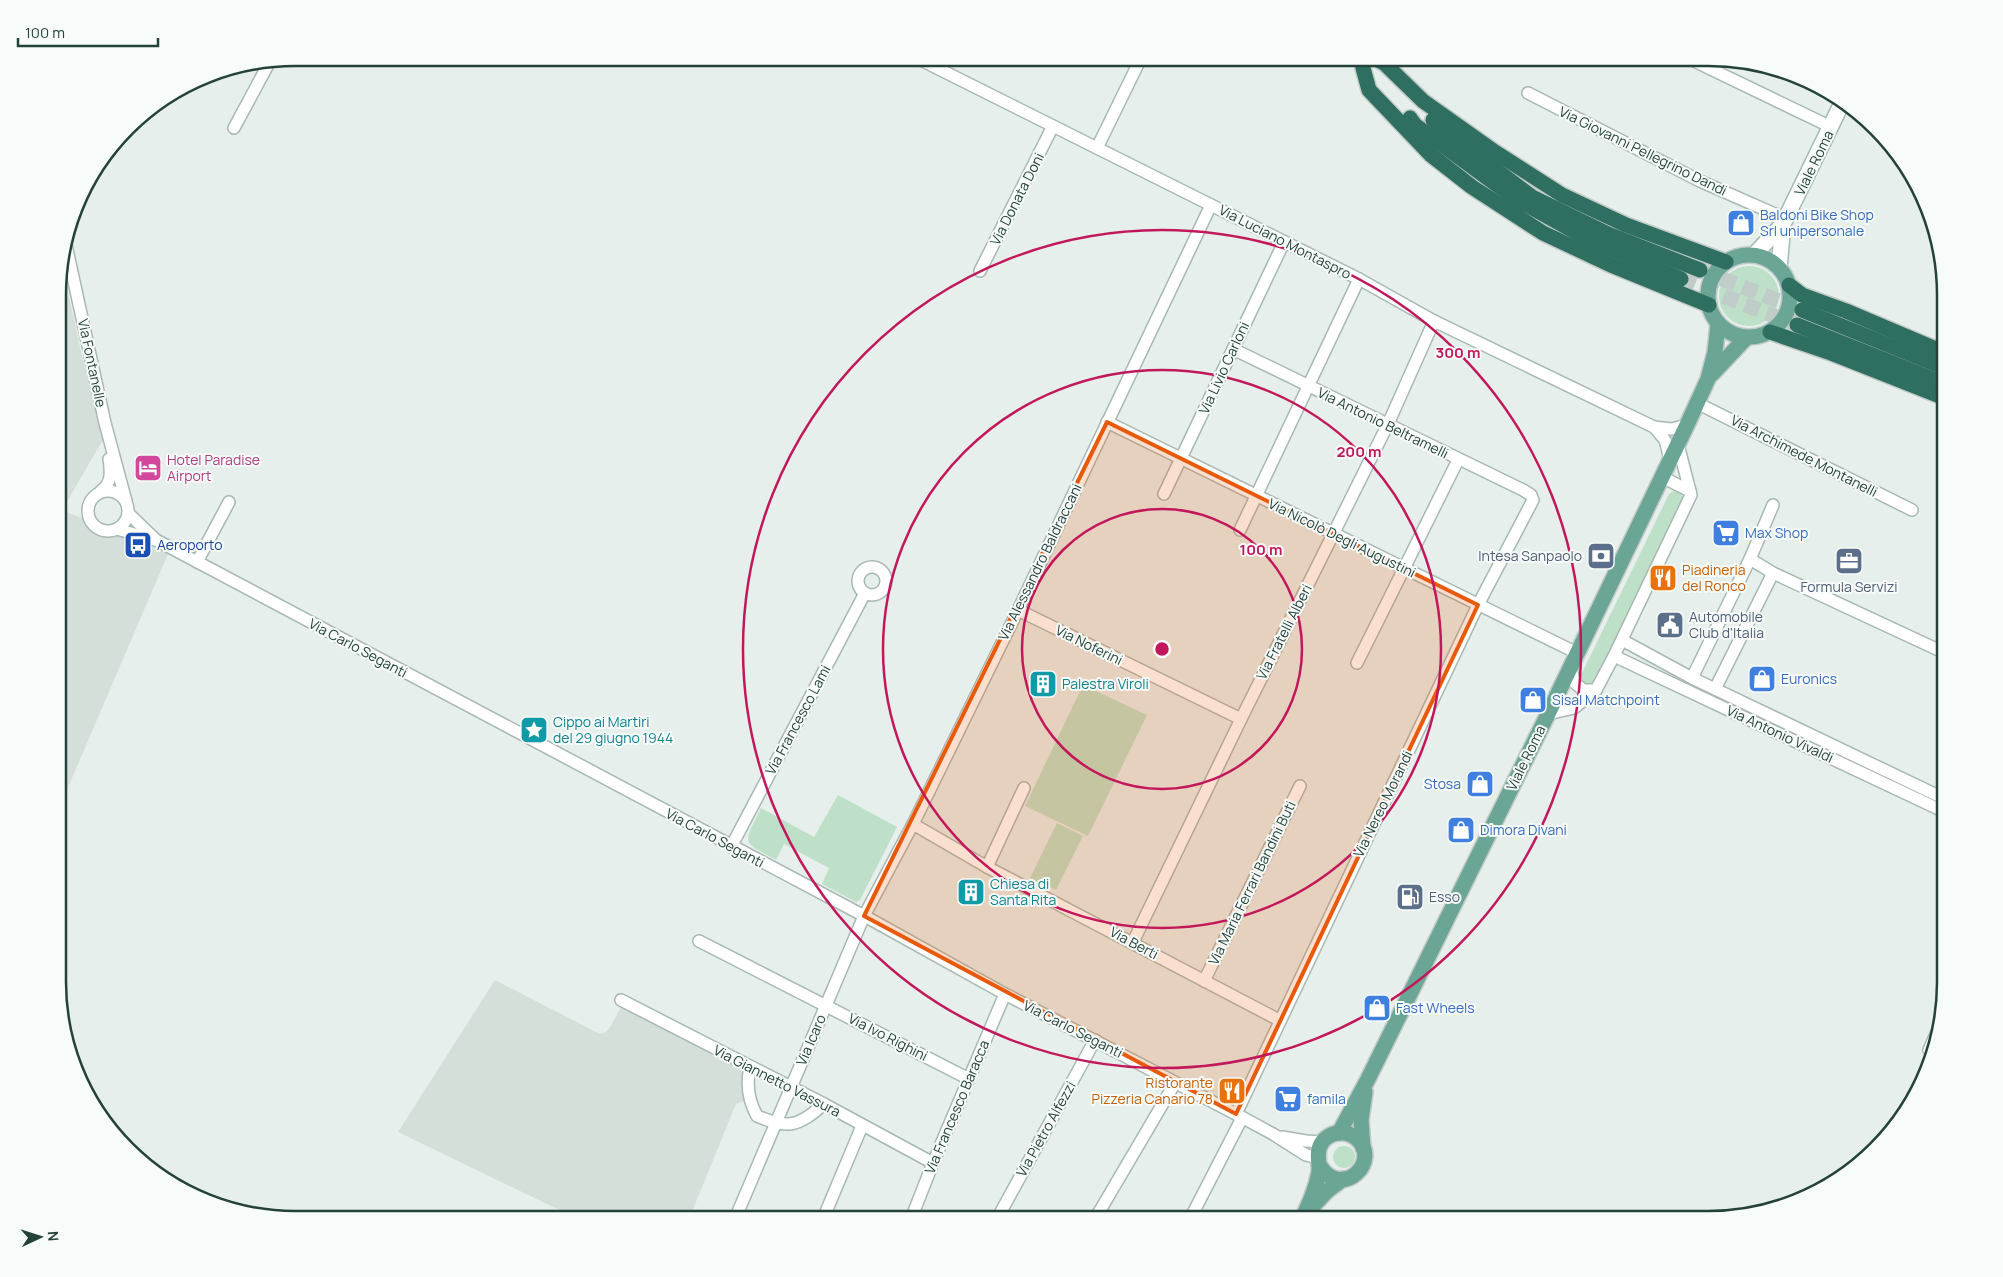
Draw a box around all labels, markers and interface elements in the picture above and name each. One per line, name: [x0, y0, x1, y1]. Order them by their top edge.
scale bar: [18, 15, 158, 47]
text: 100 m: [25, 22, 65, 43]
street label: Via Giovanni Pellegrino Dandi: [1556, 102, 1730, 200]
street label: Viale Roma: [1790, 127, 1837, 199]
street label: Via Donata Doni: [985, 149, 1048, 248]
street label: Via Luciano Montaspro: [1216, 200, 1355, 283]
place label: Baldoni Bike Shop Srl unipersonale: [1760, 205, 1874, 240]
shop icon: Baldoni Bike Shop Srl unipersonale: [1726, 208, 1756, 238]
street label: Via Fontanelle: [74, 317, 111, 409]
street label: Via Livio Carloni: [1194, 319, 1253, 417]
text: 300 m: [1436, 342, 1480, 363]
street label: Via Antonio Beltramelli: [1315, 383, 1452, 463]
street label: Via Archimede Montanelli: [1728, 410, 1881, 501]
text: 200 m: [1336, 441, 1382, 462]
place label: Hotel Paradise Airport: [167, 450, 260, 485]
hotel icon: Hotel Paradise Airport: [133, 453, 163, 483]
street label: Via Alessandro Baldraccani: [993, 480, 1086, 643]
street label: Via Nicolò Degli Augustini: [1265, 494, 1419, 582]
supermarket icon: Max Shop: [1711, 518, 1741, 548]
place label: Max Shop: [1745, 523, 1808, 542]
bus stop icon: Aeroporto: [123, 530, 153, 560]
place label: Aeroporto: [157, 535, 222, 554]
text: 100 m: [1240, 539, 1282, 560]
bank icon: Intesa Sanpaolo: [1586, 541, 1616, 571]
place label: Intesa Sanpaolo: [1478, 546, 1582, 565]
office icon: Formula Servizi: [1834, 546, 1864, 576]
place label: Piadineria del Ronco: [1682, 560, 1746, 595]
restaurant icon: Piadineria del Ronco: [1648, 563, 1678, 593]
place label: Formula Servizi: [1800, 577, 1898, 596]
street label: Via Fratelli Alberi: [1251, 581, 1316, 683]
place label: Automobile Club d'Italia: [1689, 607, 1764, 642]
public building icon: Automobile Club d'Italia: [1655, 610, 1685, 640]
street label: Via Carlo Seganti: [306, 614, 411, 682]
street label: Via Noferini: [1052, 620, 1126, 669]
centre of rings: [1153, 640, 1171, 658]
street label: Via Francesco Lami: [761, 662, 834, 778]
shop icon: Euronics: [1747, 664, 1777, 694]
building icon: Palestra Viroli: [1028, 669, 1058, 699]
place label: Euronics: [1781, 669, 1837, 688]
place label: Palestra Viroli: [1062, 674, 1149, 693]
shop icon: Sisal Matchpoint: [1518, 685, 1548, 715]
place label: Sisal Matchpoint: [1552, 690, 1660, 709]
street label: Via Antonio Vivaldi: [1724, 700, 1837, 767]
place label: Cippo ai Martiri del 29 giugno 1944: [553, 712, 673, 747]
place icon: Cippo ai Martiri del 29 giugno 1944: [519, 715, 549, 745]
street label: Viale Roma: [1502, 722, 1549, 794]
street label: Via Nereo Morandi: [1349, 747, 1417, 860]
shop icon: Stosa: [1465, 769, 1495, 799]
place label: Stosa: [1424, 774, 1461, 793]
street label: Via Maria Ferrari Bandini Buti: [1203, 797, 1300, 968]
street label: Via Carlo Seganti: [663, 804, 768, 872]
shop icon: Dimora Divani: [1446, 815, 1476, 845]
place label: Dimora Divani: [1480, 820, 1567, 839]
place label: Chiesa di Santa Rita: [990, 874, 1056, 909]
building icon: Chiesa di Santa Rita: [956, 877, 986, 907]
fuel station icon: Esso: [1395, 882, 1425, 912]
place label: Esso: [1429, 887, 1460, 906]
street label: Via Berti: [1107, 922, 1162, 963]
shop icon: Fast Wheels: [1362, 993, 1392, 1023]
street label: Via Carlo Seganti: [1020, 995, 1126, 1062]
place label: Fast Wheels: [1396, 998, 1475, 1017]
street label: Via Ivo Righini: [845, 1008, 931, 1065]
street label: Via Icaro: [791, 1011, 830, 1068]
street label: Via Francesco Baracca: [920, 1037, 993, 1177]
street label: Via Giannetto Vassura: [710, 1040, 844, 1121]
place label: Ristorante Pizzeria Canario 78: [1091, 1073, 1213, 1108]
restaurant icon: Ristorante Pizzeria Canario 78: [1217, 1076, 1247, 1106]
street label: Via Pietro Alfezzi: [1011, 1078, 1080, 1180]
supermarket icon: famila: [1273, 1084, 1303, 1114]
place label: famila: [1307, 1089, 1346, 1108]
north arrow: [15, 1212, 65, 1262]
text: N: [44, 1230, 63, 1242]

